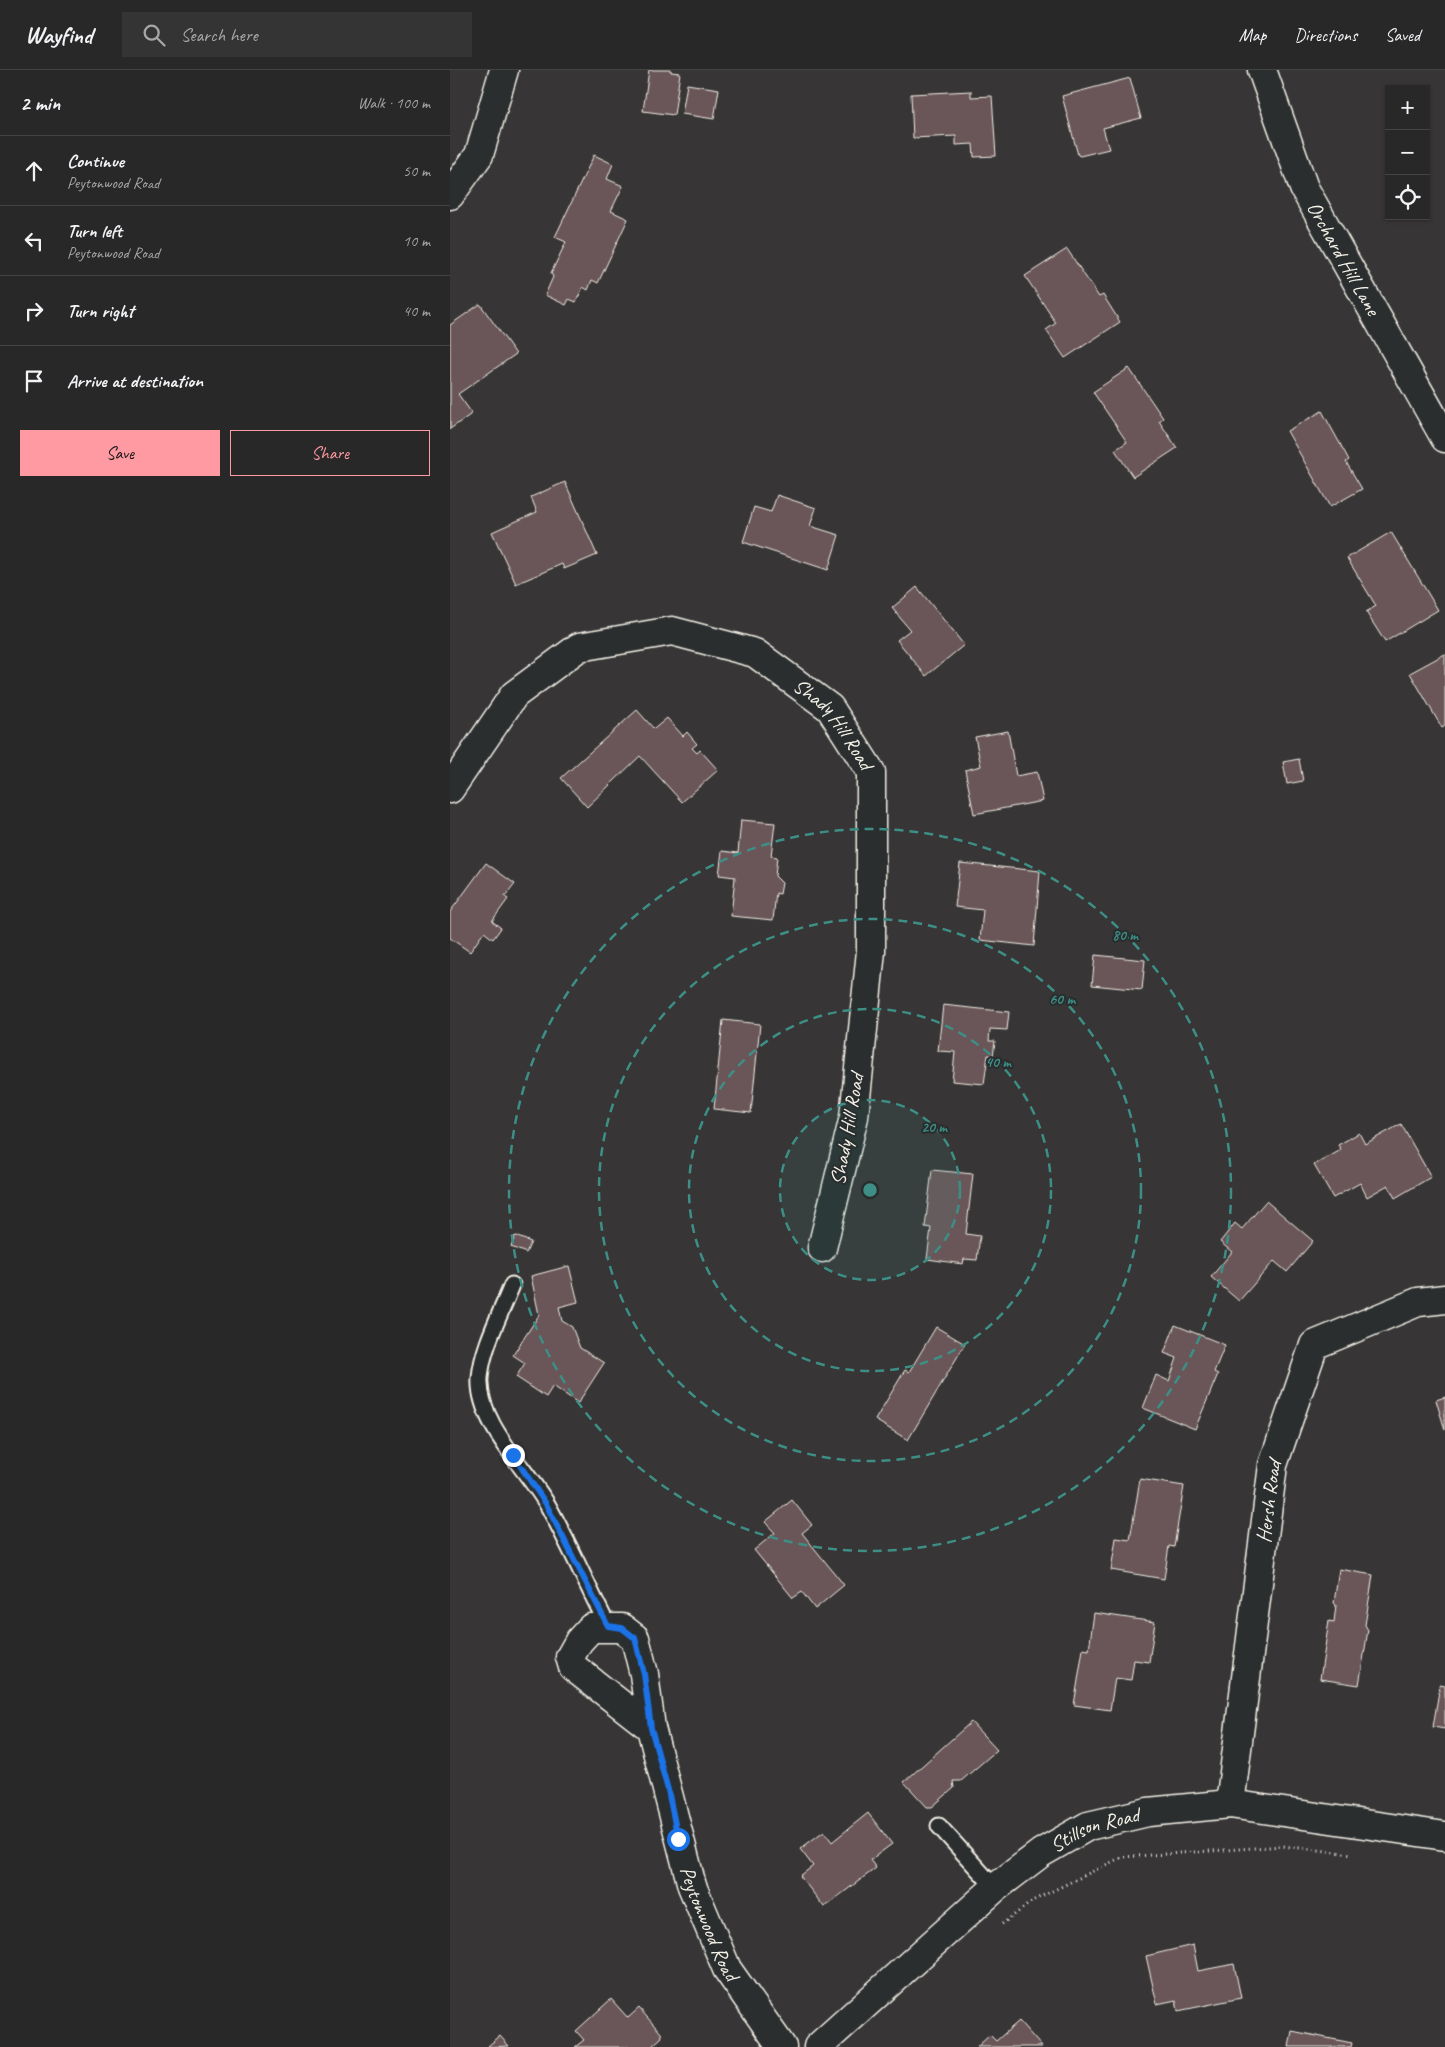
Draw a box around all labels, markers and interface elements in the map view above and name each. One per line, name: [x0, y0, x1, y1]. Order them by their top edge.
search box: [122, 12, 472, 57]
text: Wayfind: [25, 20, 92, 50]
icon: search: [140, 21, 168, 49]
text: Search here: [180, 23, 258, 47]
text: Map: [1239, 24, 1266, 46]
text: Directions: [1294, 24, 1357, 46]
text: Saved: [1385, 24, 1420, 46]
map controls: [1385, 85, 1430, 220]
button: +: [1385, 85, 1430, 130]
text: 2 min: [20, 90, 60, 116]
text: Walk · 100 m: [358, 93, 430, 113]
button: −: [1385, 130, 1430, 175]
text: Continue: [67, 149, 124, 173]
icon: ahead: [20, 157, 48, 185]
text: 50 m: [403, 161, 430, 181]
text: Peytonwood Road: [67, 173, 160, 193]
button: locate: [1385, 175, 1430, 220]
street label: Orchard Hill Lane: [1301, 197, 1387, 322]
text: Turn left: [67, 219, 122, 243]
icon: left: [20, 227, 48, 255]
text: 10 m: [403, 231, 430, 251]
text: Peytonwood Road: [67, 243, 160, 263]
icon: right: [20, 297, 48, 325]
text: Turn right: [67, 299, 134, 323]
text: 40 m: [403, 301, 430, 321]
icon: arrive: [20, 367, 48, 395]
text: Arrive at destination: [67, 369, 203, 393]
button: Save: [20, 430, 220, 476]
button: Share: [230, 430, 430, 476]
street label: Shady Hill Road: [788, 672, 881, 777]
text: 80 m: [1112, 926, 1139, 945]
text: 60 m: [1049, 990, 1076, 1009]
text: 40 m: [985, 1053, 1012, 1072]
street label: Shady Hill Road: [824, 1068, 870, 1187]
text: 20 m: [921, 1118, 948, 1137]
centre of rings: [861, 1181, 879, 1199]
route end: [502, 1444, 525, 1467]
street label: Hersh Road: [1250, 1453, 1288, 1544]
street label: Stillson Road: [1045, 1801, 1144, 1858]
route start: [667, 1828, 690, 1851]
street label: Peytonwood Road: [675, 1864, 746, 1989]

